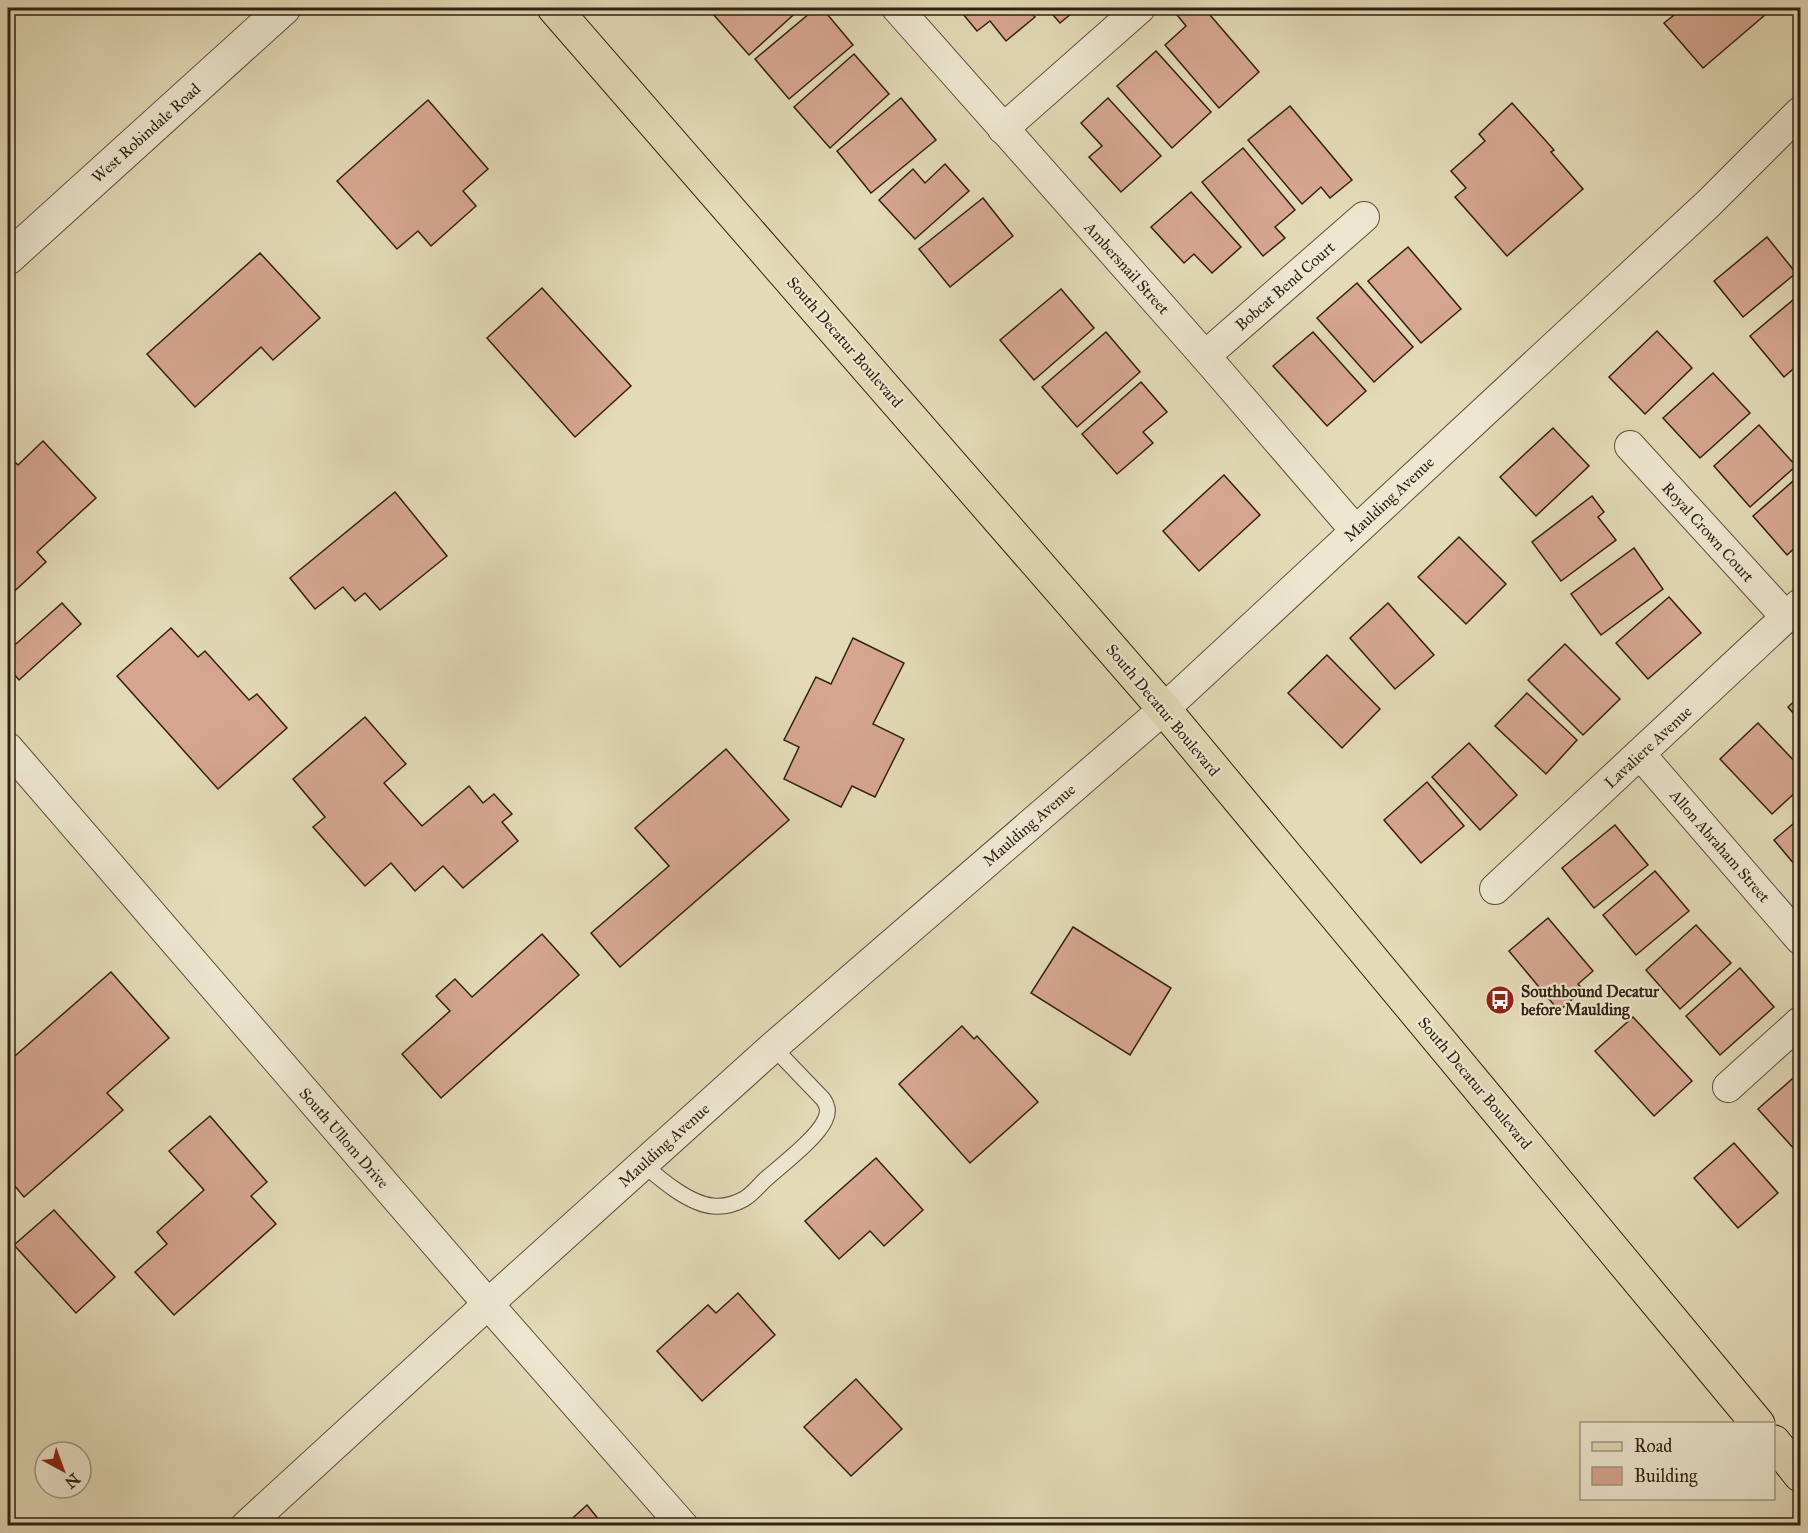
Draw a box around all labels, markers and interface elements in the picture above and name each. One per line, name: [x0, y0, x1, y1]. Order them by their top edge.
street label: West Robindale Road: [88, 79, 204, 187]
street label: Ambersnail Street: [1080, 217, 1174, 318]
street label: Bobcat Bend Court: [1231, 237, 1339, 334]
street label: South Decatur Boulevard: [783, 273, 907, 411]
street label: Maulding Avenue: [1340, 452, 1439, 546]
street label: Royal Crown Court: [1658, 478, 1758, 586]
street label: South Decatur Boulevard: [1102, 640, 1224, 780]
street label: Lavaliere Avenue: [1600, 702, 1696, 792]
street label: Maulding Avenue: [979, 780, 1080, 871]
street label: Allon Abraham Street: [1665, 785, 1774, 907]
place label: Southbound Decatur before Maulding: [1520, 982, 1660, 1020]
bus stop icon: Southbound Decatur before Maulding: [1484, 984, 1516, 1016]
street label: South Decatur Boulevard: [1414, 1013, 1536, 1153]
street label: South Ullom Drive: [295, 1084, 393, 1192]
street label: Maulding Avenue: [615, 1099, 714, 1192]
legend: [1580, 1422, 1775, 1500]
text: Road: [1634, 1435, 1672, 1457]
north arrow: [33, 1440, 93, 1500]
text: Building: [1634, 1465, 1698, 1488]
text: N: [61, 1469, 84, 1493]

